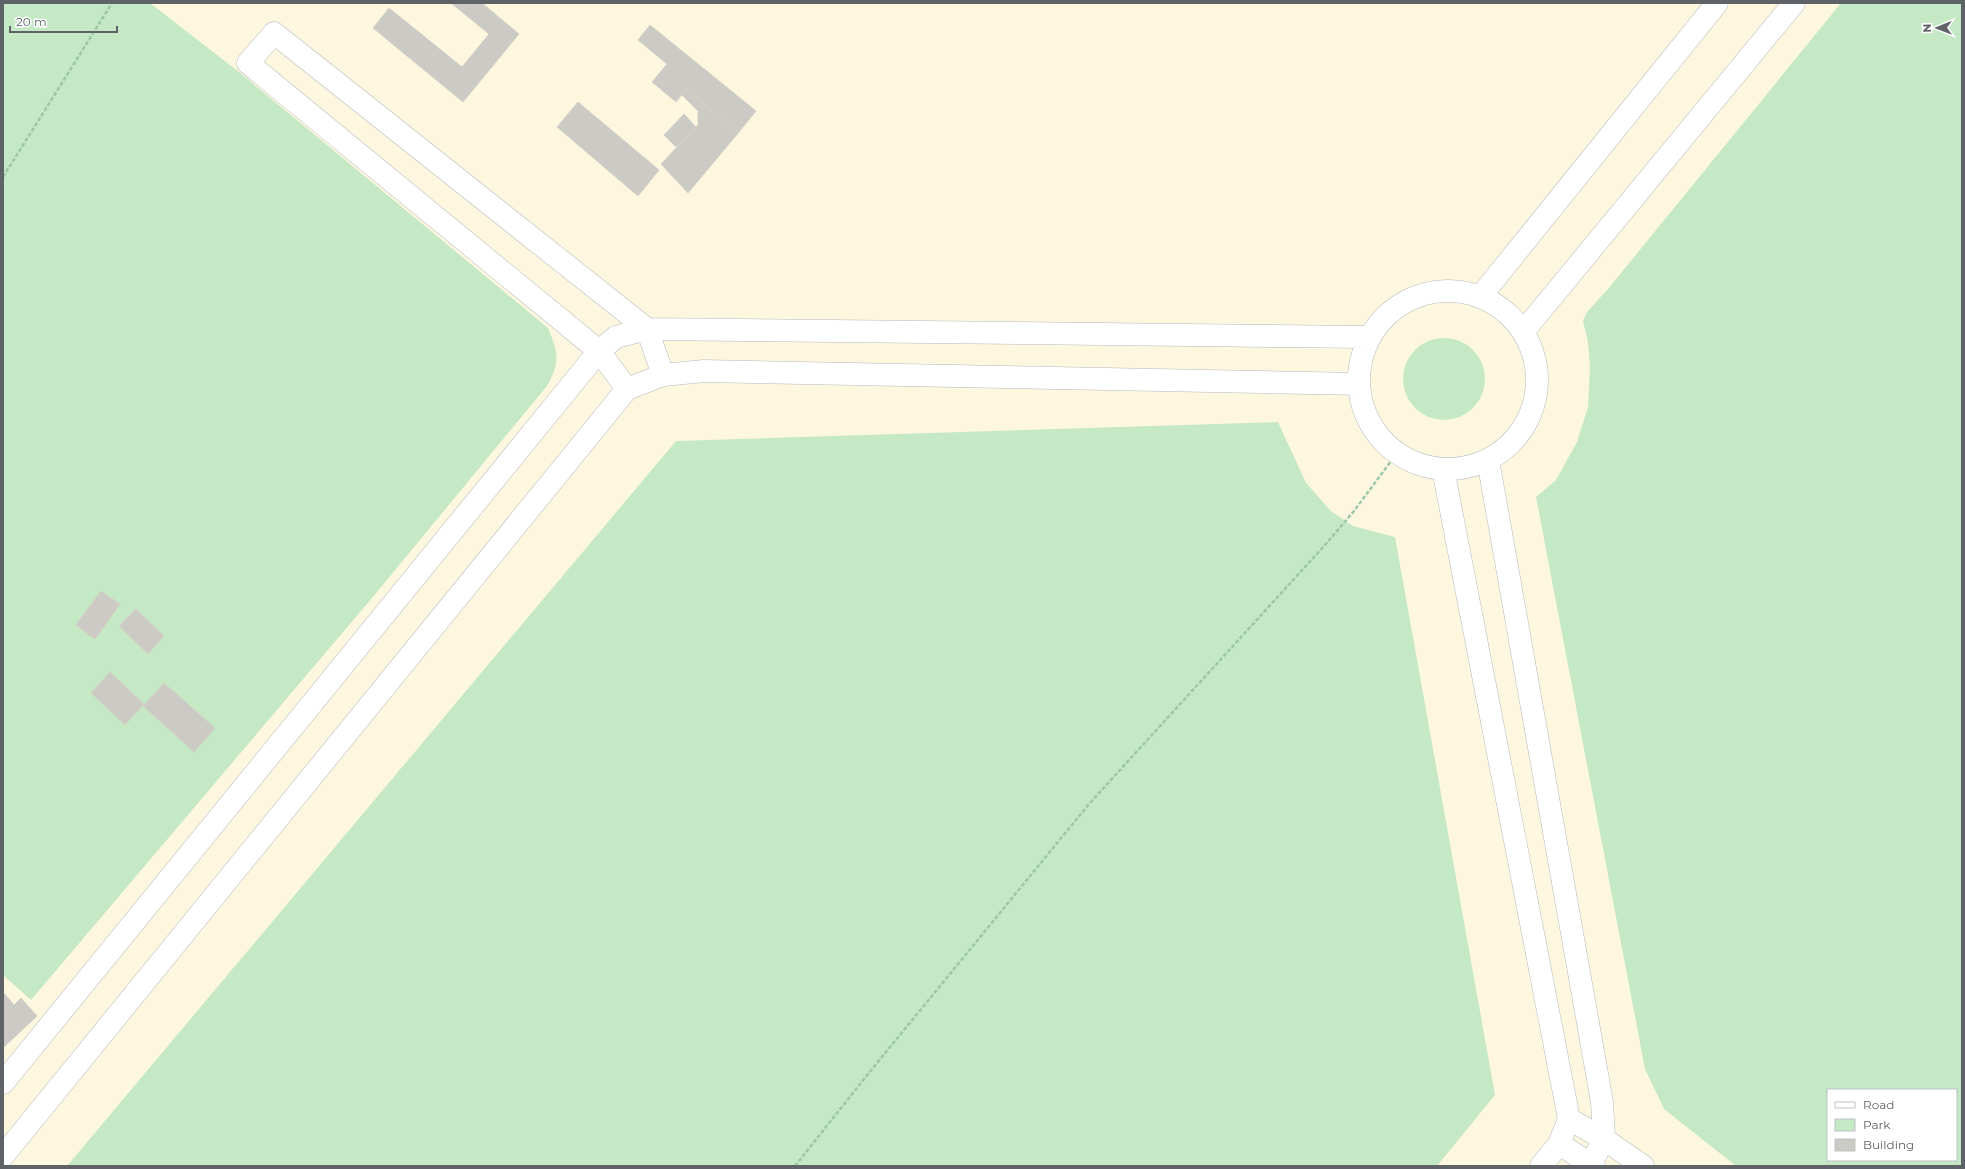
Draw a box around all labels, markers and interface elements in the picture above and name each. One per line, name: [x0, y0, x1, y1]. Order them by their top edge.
scale bar: [10, 8, 117, 34]
north arrow: [1917, 8, 1957, 48]
text: 20 m: [16, 14, 47, 29]
text: N: [1920, 24, 1934, 33]
legend: [1827, 1089, 1957, 1161]
text: Road: [1863, 1097, 1894, 1112]
text: Park: [1863, 1117, 1891, 1132]
text: Building: [1863, 1137, 1914, 1152]

